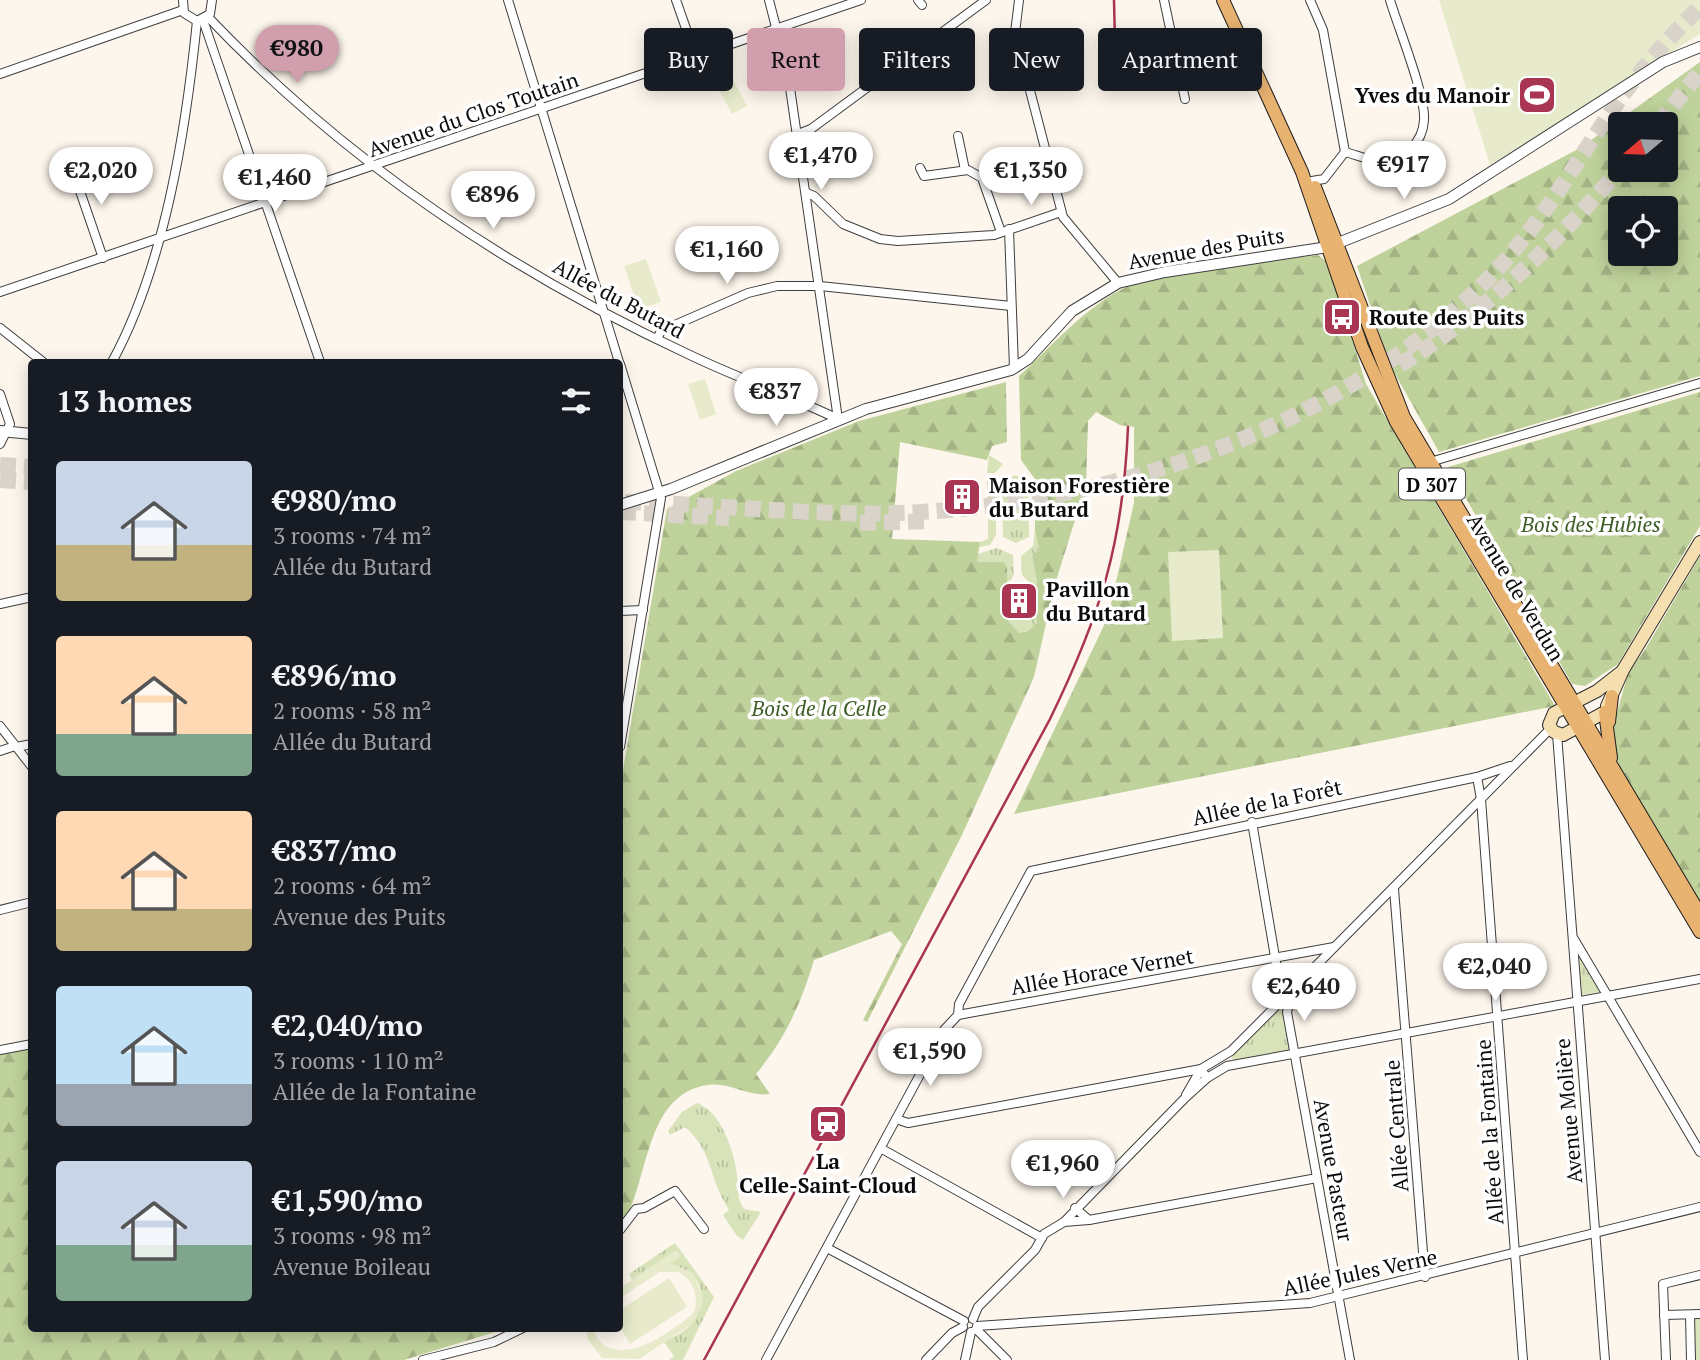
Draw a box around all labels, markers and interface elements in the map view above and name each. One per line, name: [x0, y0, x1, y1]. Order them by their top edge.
pin: €980: [256, 25, 338, 85]
chip: Buy: [644, 28, 733, 91]
chip: Rent: [747, 28, 845, 91]
chip: Filters: [859, 28, 975, 91]
chip: New: [989, 28, 1084, 91]
chip: Apartment: [1098, 28, 1262, 91]
text: €980: [271, 32, 323, 63]
street label: Avenue du Clos Toutain: [364, 65, 582, 163]
sports icon: Yves du Manoir: [1516, 74, 1558, 116]
place label: Yves du Manoir: [1355, 81, 1510, 109]
north arrow: [1608, 112, 1678, 182]
map controls: [1608, 112, 1678, 266]
pin: €1,470: [764, 132, 878, 192]
text: €1,470: [785, 139, 857, 170]
pin: €917: [1363, 142, 1445, 201]
pin: €2,020: [44, 148, 158, 207]
pin: €1,350: [974, 148, 1088, 207]
text: €917: [1378, 148, 1430, 179]
text: €2,020: [65, 154, 137, 185]
pin: €1,460: [218, 154, 332, 214]
text: €1,350: [995, 154, 1067, 185]
text: €1,460: [239, 161, 311, 192]
pin: €896: [452, 172, 534, 231]
text: €896: [467, 178, 519, 209]
button: locate: [1608, 196, 1678, 266]
street label: Avenue des Puits: [1126, 220, 1286, 276]
pin: €1,160: [670, 226, 784, 286]
text: €1,160: [691, 233, 763, 264]
street label: Allée du Butard: [548, 252, 690, 345]
bus stop icon: Route des Puits: [1321, 296, 1363, 338]
place label: Route des Puits: [1369, 303, 1524, 331]
pin: €837: [735, 368, 817, 428]
text: €837: [750, 375, 802, 406]
text: 13 homes: [56, 381, 192, 421]
icon: filters: [557, 382, 595, 420]
road number: D 307: [1399, 468, 1465, 499]
place label: Maison Forestière du Butard: [989, 471, 1170, 523]
building icon: Maison Forestière du Butard: [941, 476, 983, 518]
text: €980/mo: [273, 480, 397, 520]
icon: home: [112, 489, 196, 573]
street label: Avenue de Verdun: [1461, 508, 1571, 667]
park label: Bois des Hubies: [1520, 510, 1661, 538]
text: 3 rooms · 74 m²: [273, 520, 432, 551]
text: Allée du Butard: [273, 551, 432, 582]
place label: Pavillon du Butard: [1046, 575, 1146, 627]
building icon: Pavillon du Butard: [998, 580, 1040, 622]
text: €896/mo: [273, 655, 397, 695]
icon: home: [112, 664, 196, 748]
park label: Bois de la Celle: [751, 694, 887, 722]
text: 2 rooms · 58 m²: [273, 695, 432, 726]
text: Allée du Butard: [273, 726, 432, 757]
street label: Allée de la Forêt: [1190, 772, 1344, 831]
text: €837/mo: [273, 830, 397, 870]
icon: home: [112, 839, 196, 923]
text: 2 rooms · 64 m²: [273, 870, 432, 901]
text: Avenue des Puits: [273, 901, 446, 932]
street label: Allée Horace Vernet: [1008, 941, 1196, 1001]
pin: €2,040: [1438, 944, 1552, 1003]
text: €2,040: [1459, 950, 1531, 981]
pin: €2,640: [1247, 964, 1361, 1023]
text: €2,640: [1268, 970, 1340, 1001]
text: €2,040/mo: [273, 1005, 423, 1045]
icon: home: [112, 1014, 196, 1098]
pin: €1,590: [873, 1028, 987, 1088]
text: €1,590: [894, 1035, 966, 1066]
street label: Avenue Molière: [1548, 1037, 1588, 1185]
street label: Allée de la Fontaine: [1469, 1038, 1509, 1226]
text: 3 rooms · 110 m²: [273, 1045, 444, 1076]
street label: Allée Centrale: [1377, 1059, 1415, 1193]
text: Allée de la Fontaine: [273, 1076, 477, 1107]
street label: Avenue Pasteur: [1308, 1096, 1360, 1244]
station icon: La Celle-Saint-Cloud: [807, 1103, 849, 1145]
pin: €1,960: [1006, 1140, 1120, 1200]
place label: La Celle-Saint-Cloud: [739, 1147, 917, 1199]
text: €1,960: [1027, 1147, 1099, 1178]
text: €1,590/mo: [273, 1180, 423, 1220]
icon: home: [112, 1189, 196, 1273]
text: 3 rooms · 98 m²: [273, 1220, 432, 1251]
street label: Allée Jules Verne: [1280, 1242, 1440, 1302]
text: Avenue Boileau: [273, 1251, 431, 1282]

